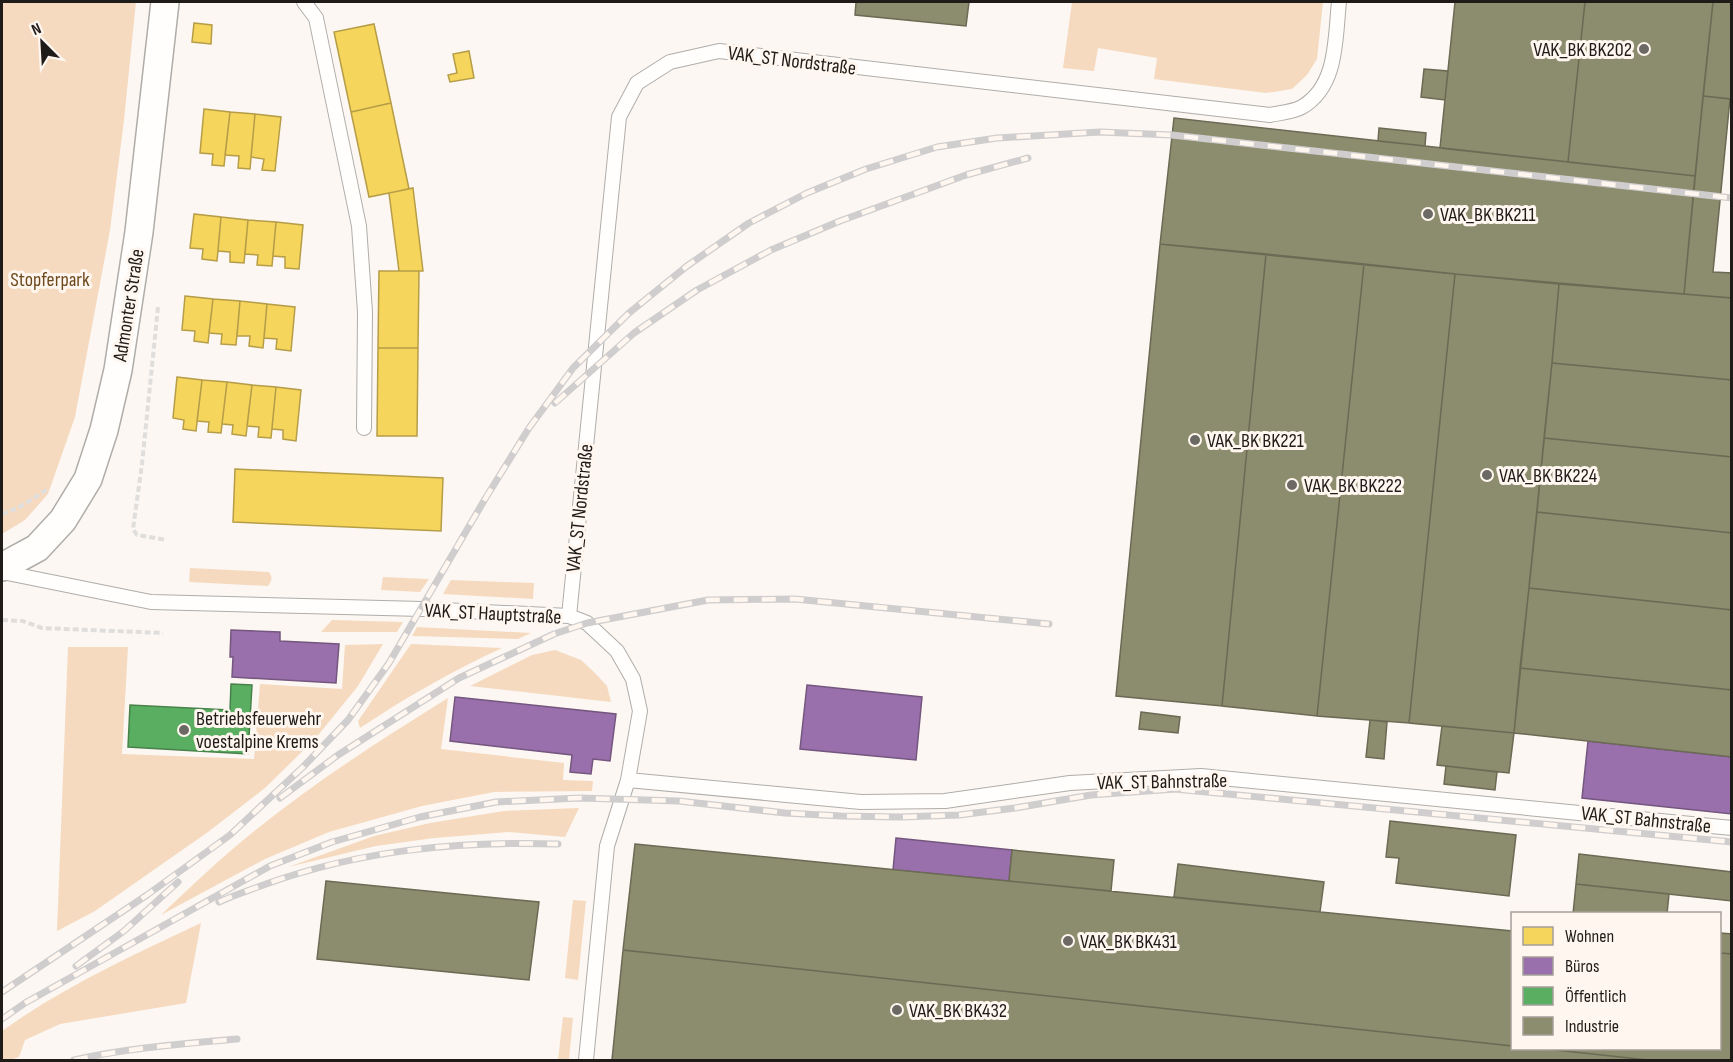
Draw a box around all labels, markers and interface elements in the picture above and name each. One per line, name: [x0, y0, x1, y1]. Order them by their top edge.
north arrow: [12, 12, 72, 72]
text: N: [29, 19, 44, 40]
place label: VAK_BK BK202: [1533, 38, 1632, 62]
street label: VAK_ST Nordstraße: [726, 41, 857, 81]
marker: VAK_BK BK202: [1637, 42, 1651, 56]
place label: VAK_BK BK211: [1440, 203, 1536, 227]
marker: VAK_BK BK211: [1421, 207, 1435, 221]
street label: Admonter Straße: [108, 247, 150, 364]
park label: Stopferpark: [10, 268, 90, 292]
place label: VAK_BK BK221: [1207, 429, 1304, 453]
marker: VAK_BK BK221: [1188, 433, 1202, 447]
street label: VAK_ST Nordstraße: [561, 443, 599, 573]
place label: VAK_BK BK224: [1499, 464, 1597, 488]
marker: VAK_BK BK224: [1480, 468, 1494, 482]
place label: VAK_BK BK222: [1304, 474, 1402, 498]
marker: VAK_BK BK222: [1285, 478, 1299, 492]
street label: VAK_ST Hauptstraße: [424, 598, 562, 630]
place label: Betriebsfeuerwehr voestalpine Krems: [196, 707, 322, 754]
marker: Betriebsfeuerwehr voestalpine Krems: [177, 723, 191, 737]
street label: VAK_ST Bahnstraße: [1097, 769, 1227, 795]
street label: VAK_ST Bahnstraße: [1580, 801, 1712, 839]
legend: [1511, 912, 1721, 1050]
text: Wohnen: [1565, 926, 1614, 947]
place label: VAK_BK BK431: [1080, 930, 1177, 954]
marker: VAK_BK BK431: [1061, 934, 1075, 948]
text: Büros: [1565, 956, 1599, 977]
text: Öffentlich: [1565, 986, 1626, 1007]
place label: VAK_BK BK432: [909, 999, 1007, 1023]
marker: VAK_BK BK432: [890, 1003, 904, 1017]
text: Industrie: [1565, 1016, 1619, 1037]

